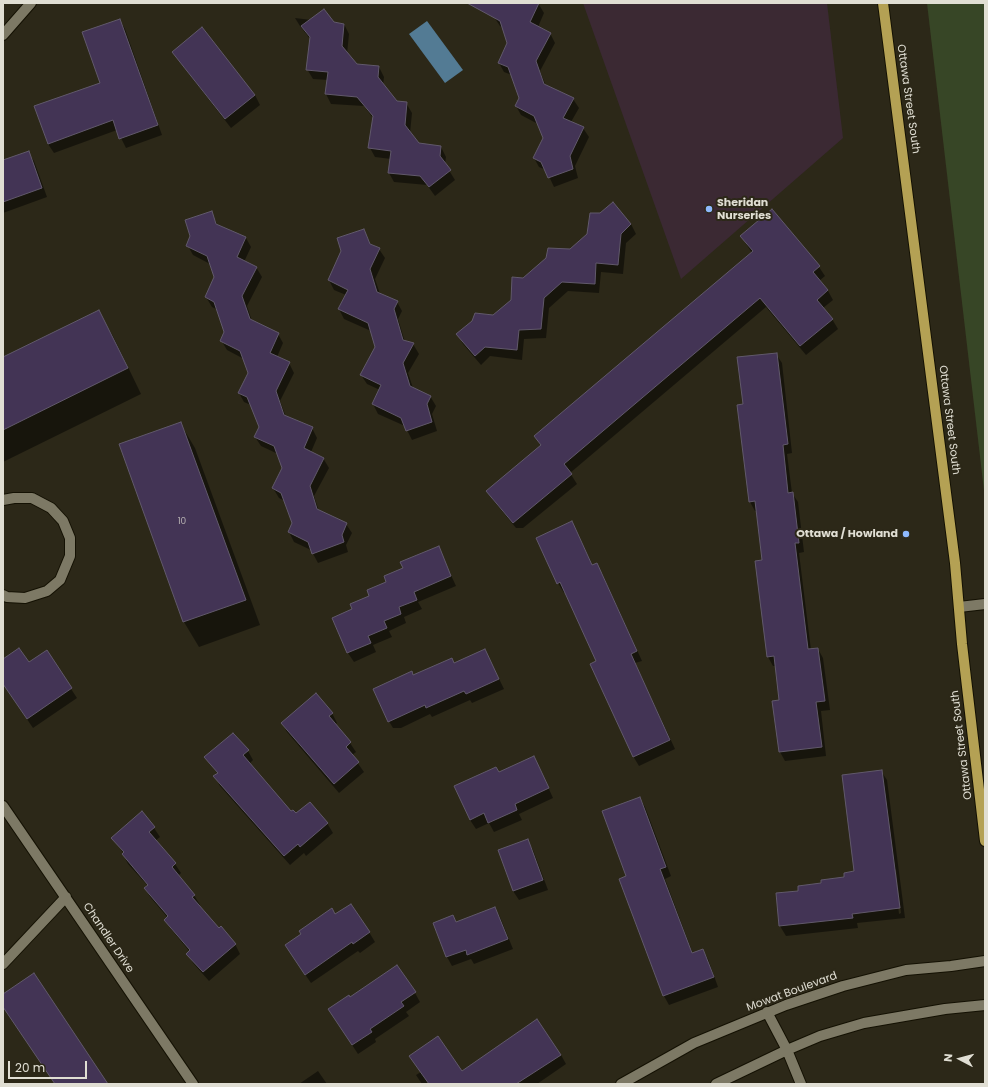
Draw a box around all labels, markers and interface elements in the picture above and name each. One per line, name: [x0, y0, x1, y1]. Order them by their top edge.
street label: Ottawa Street South: [894, 44, 922, 154]
place label: Sheridan Nurseries: [717, 196, 771, 222]
marker: Sheridan Nurseries: [704, 204, 714, 214]
street label: Ottawa Street South: [936, 365, 962, 475]
house number: 10: [178, 517, 186, 527]
place label: Ottawa / Howland: [796, 527, 898, 541]
marker: Ottawa / Howland: [901, 529, 911, 539]
street label: Ottawa Street South: [949, 690, 975, 800]
street label: Chandler Drive: [80, 900, 136, 976]
street label: Mowat Boulevard: [745, 969, 839, 1015]
north arrow: [940, 1039, 980, 1079]
scale bar: [10, 1053, 89, 1079]
text: N: [940, 1053, 956, 1063]
text: 20 m: [15, 1059, 45, 1076]

